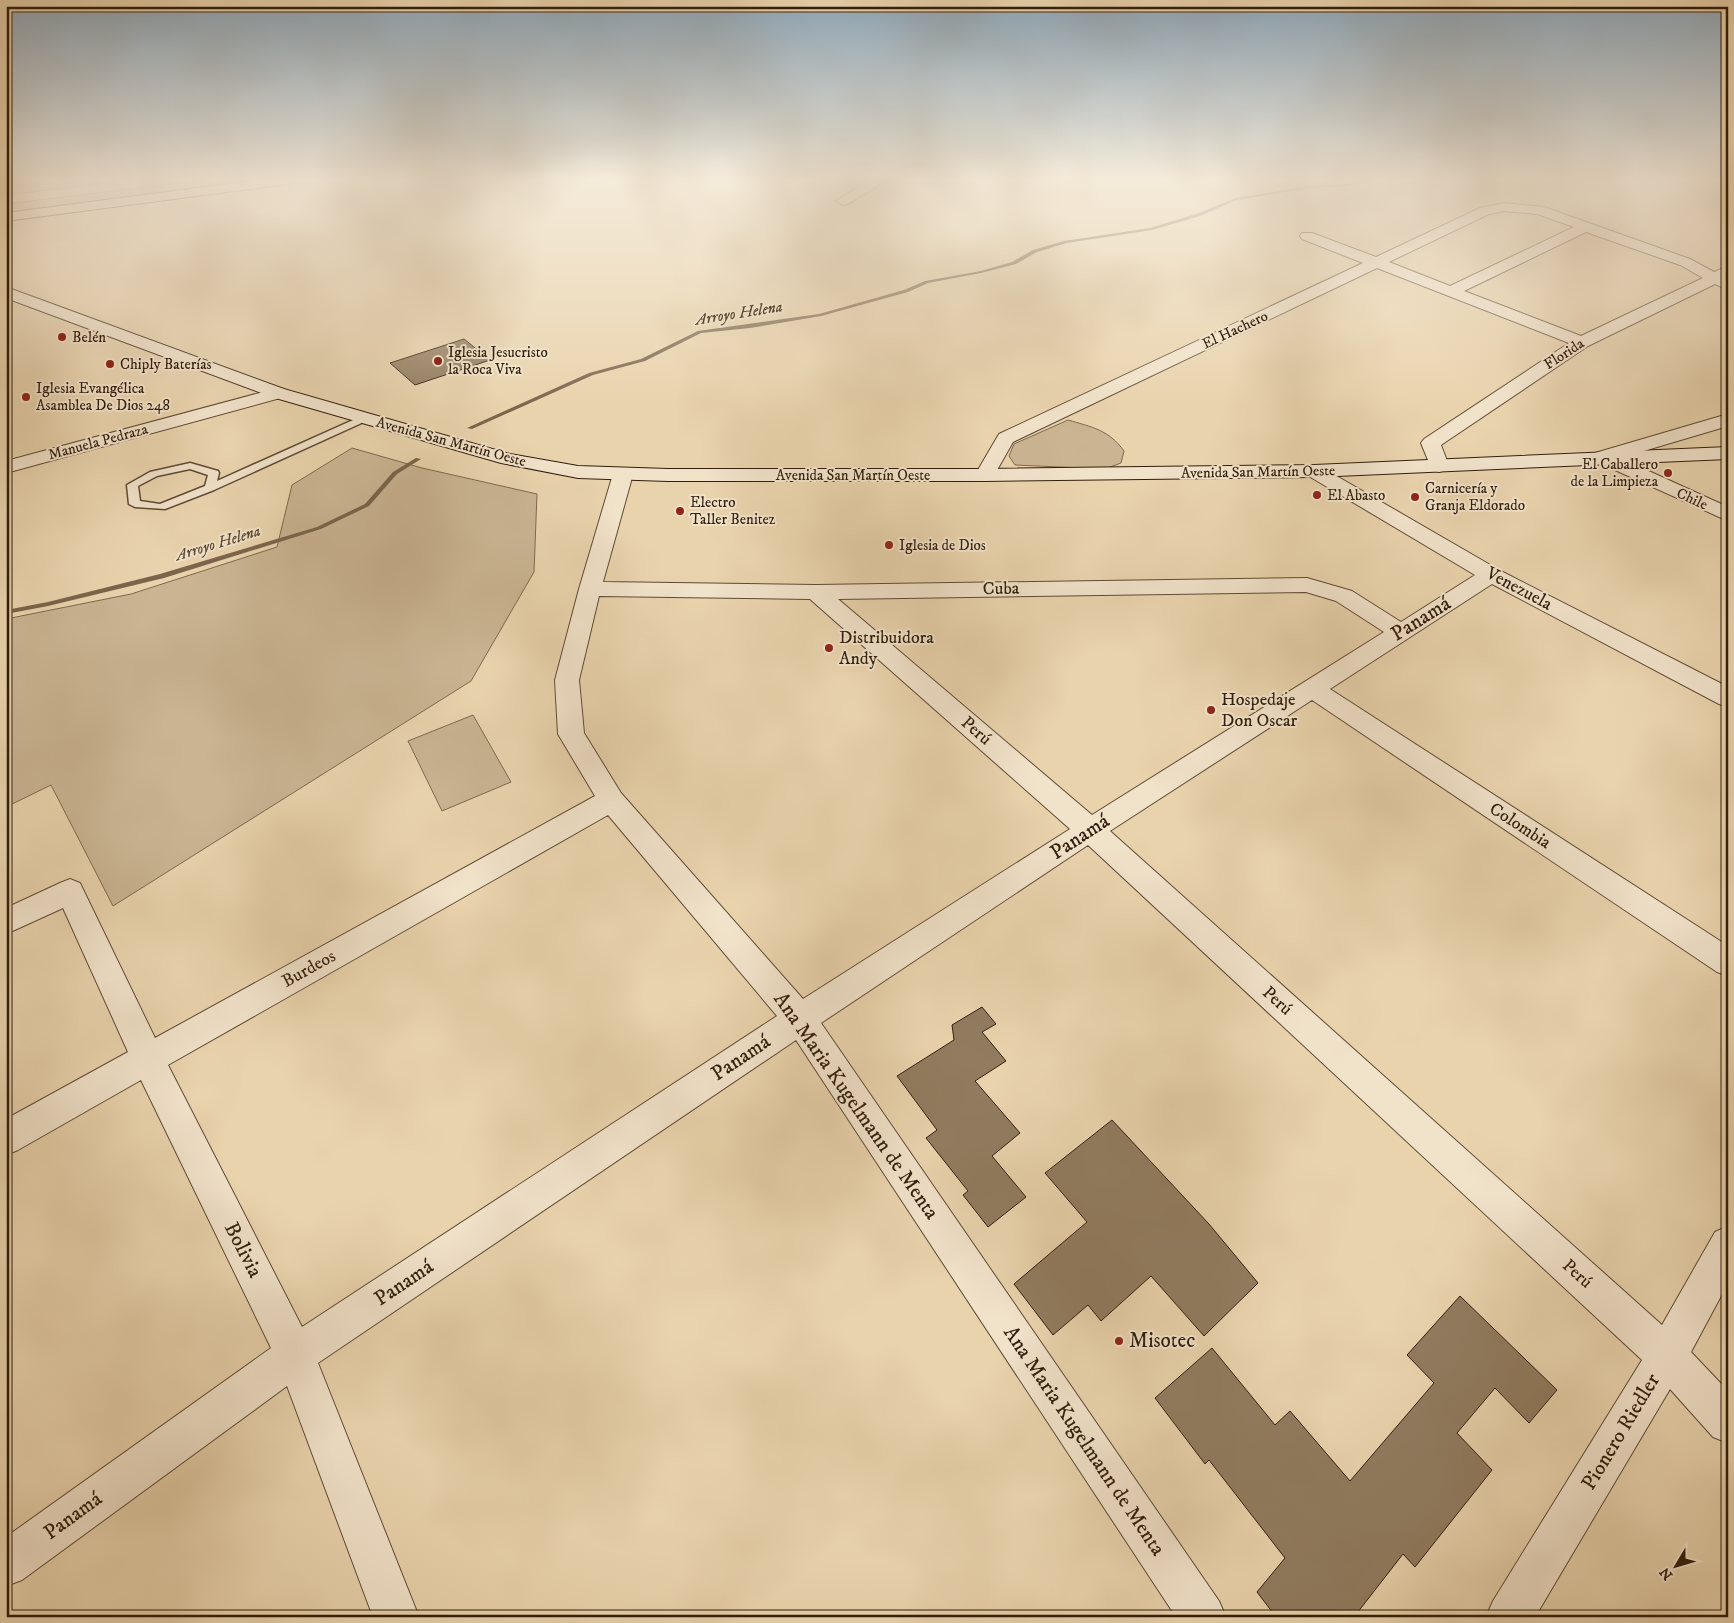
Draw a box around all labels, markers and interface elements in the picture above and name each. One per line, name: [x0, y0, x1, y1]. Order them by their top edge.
water label: Arroyo Helena: [692, 296, 784, 330]
street label: El Hachero: [1199, 306, 1271, 354]
place label: Belén: [72, 328, 106, 347]
marker: Belén: [56, 331, 68, 343]
street label: Florida: [1540, 334, 1588, 374]
place label: Iglesia Jesucristo la Roca Viva: [448, 343, 548, 379]
place label: Chiply Baterías: [120, 355, 212, 374]
marker: Iglesia Jesucristo la Roca Viva: [432, 355, 444, 367]
marker: Chiply Baterías: [104, 358, 116, 370]
place label: Iglesia Evangélica Asamblea De Dios 248: [36, 379, 170, 415]
marker: Iglesia Evangélica Asamblea De Dios 248: [20, 391, 32, 403]
street label: Avenida San Martín Oeste: [374, 413, 528, 471]
street label: Manuela Pedraza: [46, 419, 151, 464]
place label: El Caballero de la Limpieza: [1571, 455, 1659, 491]
street label: Avenida San Martín Oeste: [1181, 461, 1335, 483]
street label: Avenida San Martín Oeste: [776, 466, 930, 485]
marker: El Caballero de la Limpieza: [1662, 467, 1674, 479]
place label: Carnicería y Granja Eldorado: [1425, 479, 1525, 515]
street label: Chile: [1673, 484, 1711, 514]
place label: El Abasto: [1327, 486, 1385, 505]
marker: El Abasto: [1311, 489, 1323, 501]
marker: Carnicería y Granja Eldorado: [1409, 491, 1421, 503]
place label: Electro Taller Benitez: [690, 493, 776, 529]
marker: Electro Taller Benitez: [674, 505, 686, 517]
water label: Arroyo Helena: [171, 521, 263, 566]
place label: Iglesia de Dios: [899, 536, 986, 555]
marker: Iglesia de Dios: [883, 539, 895, 551]
street label: Venezuela: [1481, 562, 1556, 616]
street label: Cuba: [982, 578, 1020, 600]
street label: Panamá: [1386, 591, 1456, 647]
place label: Distribuidora Andy: [839, 627, 934, 670]
marker: Distribuidora Andy: [823, 642, 835, 654]
place label: Hospedaje Don Oscar: [1221, 689, 1298, 732]
marker: Hospedaje Don Oscar: [1205, 704, 1217, 716]
street label: Perú: [956, 712, 996, 750]
street label: Colombia: [1485, 798, 1555, 854]
street label: Panamá: [1045, 808, 1115, 866]
street label: Burdeos: [278, 945, 340, 993]
street label: Perú: [1257, 982, 1297, 1020]
street label: Ana Maria Kugelmann de Menta: [768, 987, 945, 1225]
street label: Panamá: [706, 1029, 776, 1087]
street label: Bolivia: [218, 1218, 268, 1282]
street label: Panamá: [369, 1254, 439, 1312]
street label: Perú: [1557, 1255, 1597, 1293]
street label: Ana Maria Kugelmann de Menta: [997, 1321, 1171, 1561]
place label: Misotec: [1129, 1328, 1195, 1354]
marker: Misotec: [1113, 1335, 1125, 1347]
street label: Pionero Riedler: [1576, 1369, 1666, 1495]
street label: Panamá: [39, 1486, 107, 1546]
north arrow: [1652, 1540, 1702, 1590]
text: N: [1656, 1563, 1677, 1583]

